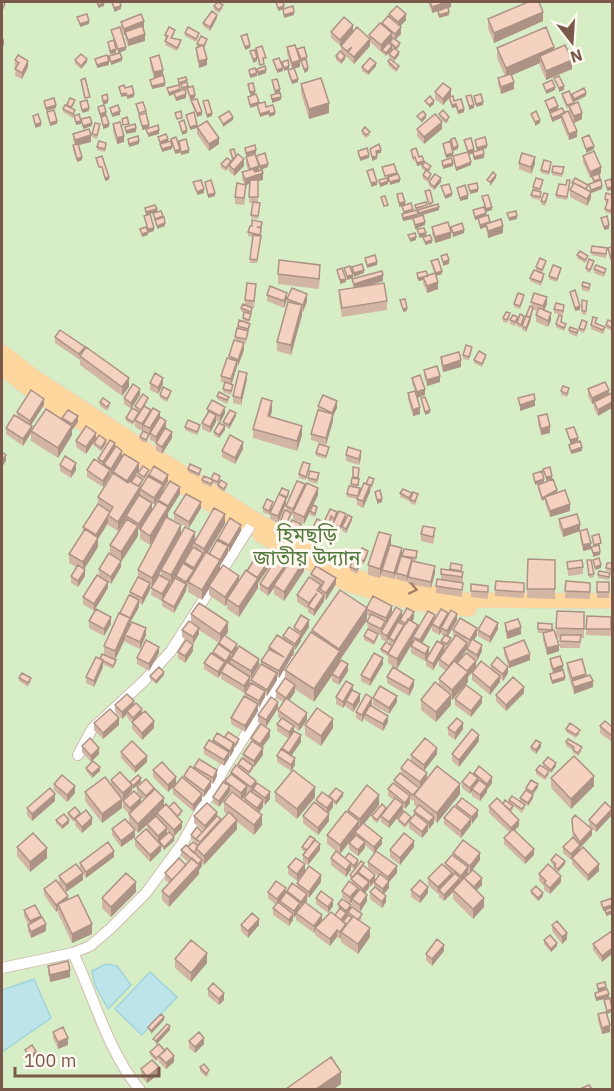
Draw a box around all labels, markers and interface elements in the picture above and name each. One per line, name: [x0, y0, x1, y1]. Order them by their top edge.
north arrow: [542, 12, 602, 72]
text: N: [568, 45, 585, 68]
park label: হিমছড়ি জাতীয় উদ্যান: [252, 521, 362, 571]
one-way arrow: [408, 582, 418, 595]
scale bar: [15, 1040, 159, 1078]
text: 100 m: [24, 1049, 76, 1072]

